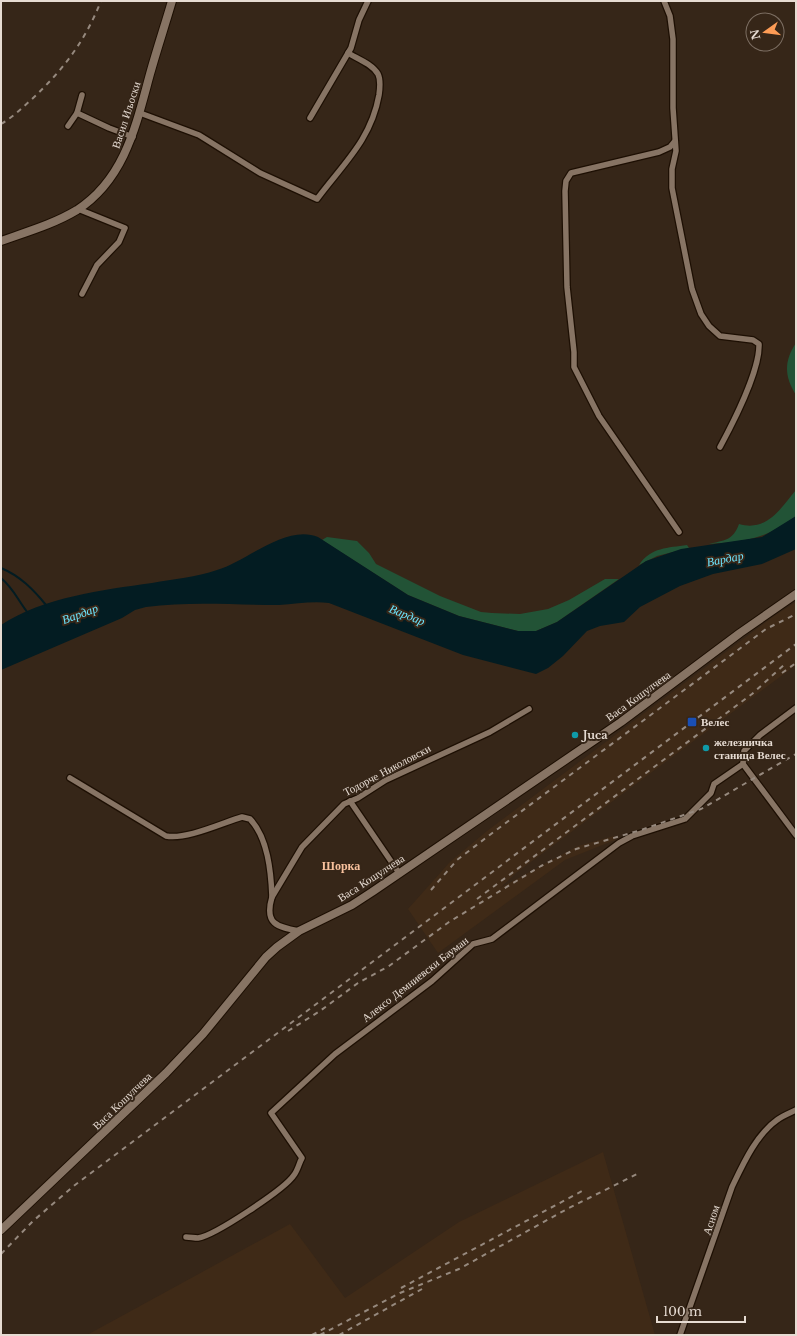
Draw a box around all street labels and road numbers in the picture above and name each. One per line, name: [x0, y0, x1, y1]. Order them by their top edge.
street label: Васил Иљоски: [109, 80, 143, 150]
street label: Васа Кошулчева: [603, 668, 673, 724]
street label: Тодорче Николовски: [341, 741, 433, 799]
street label: Васа Кошулчева: [335, 851, 407, 905]
street label: Алексо Демниевски Бауман: [359, 933, 471, 1025]
street label: Васа Кошулчева: [89, 1069, 155, 1133]
street label: Асном: [700, 1203, 722, 1237]

